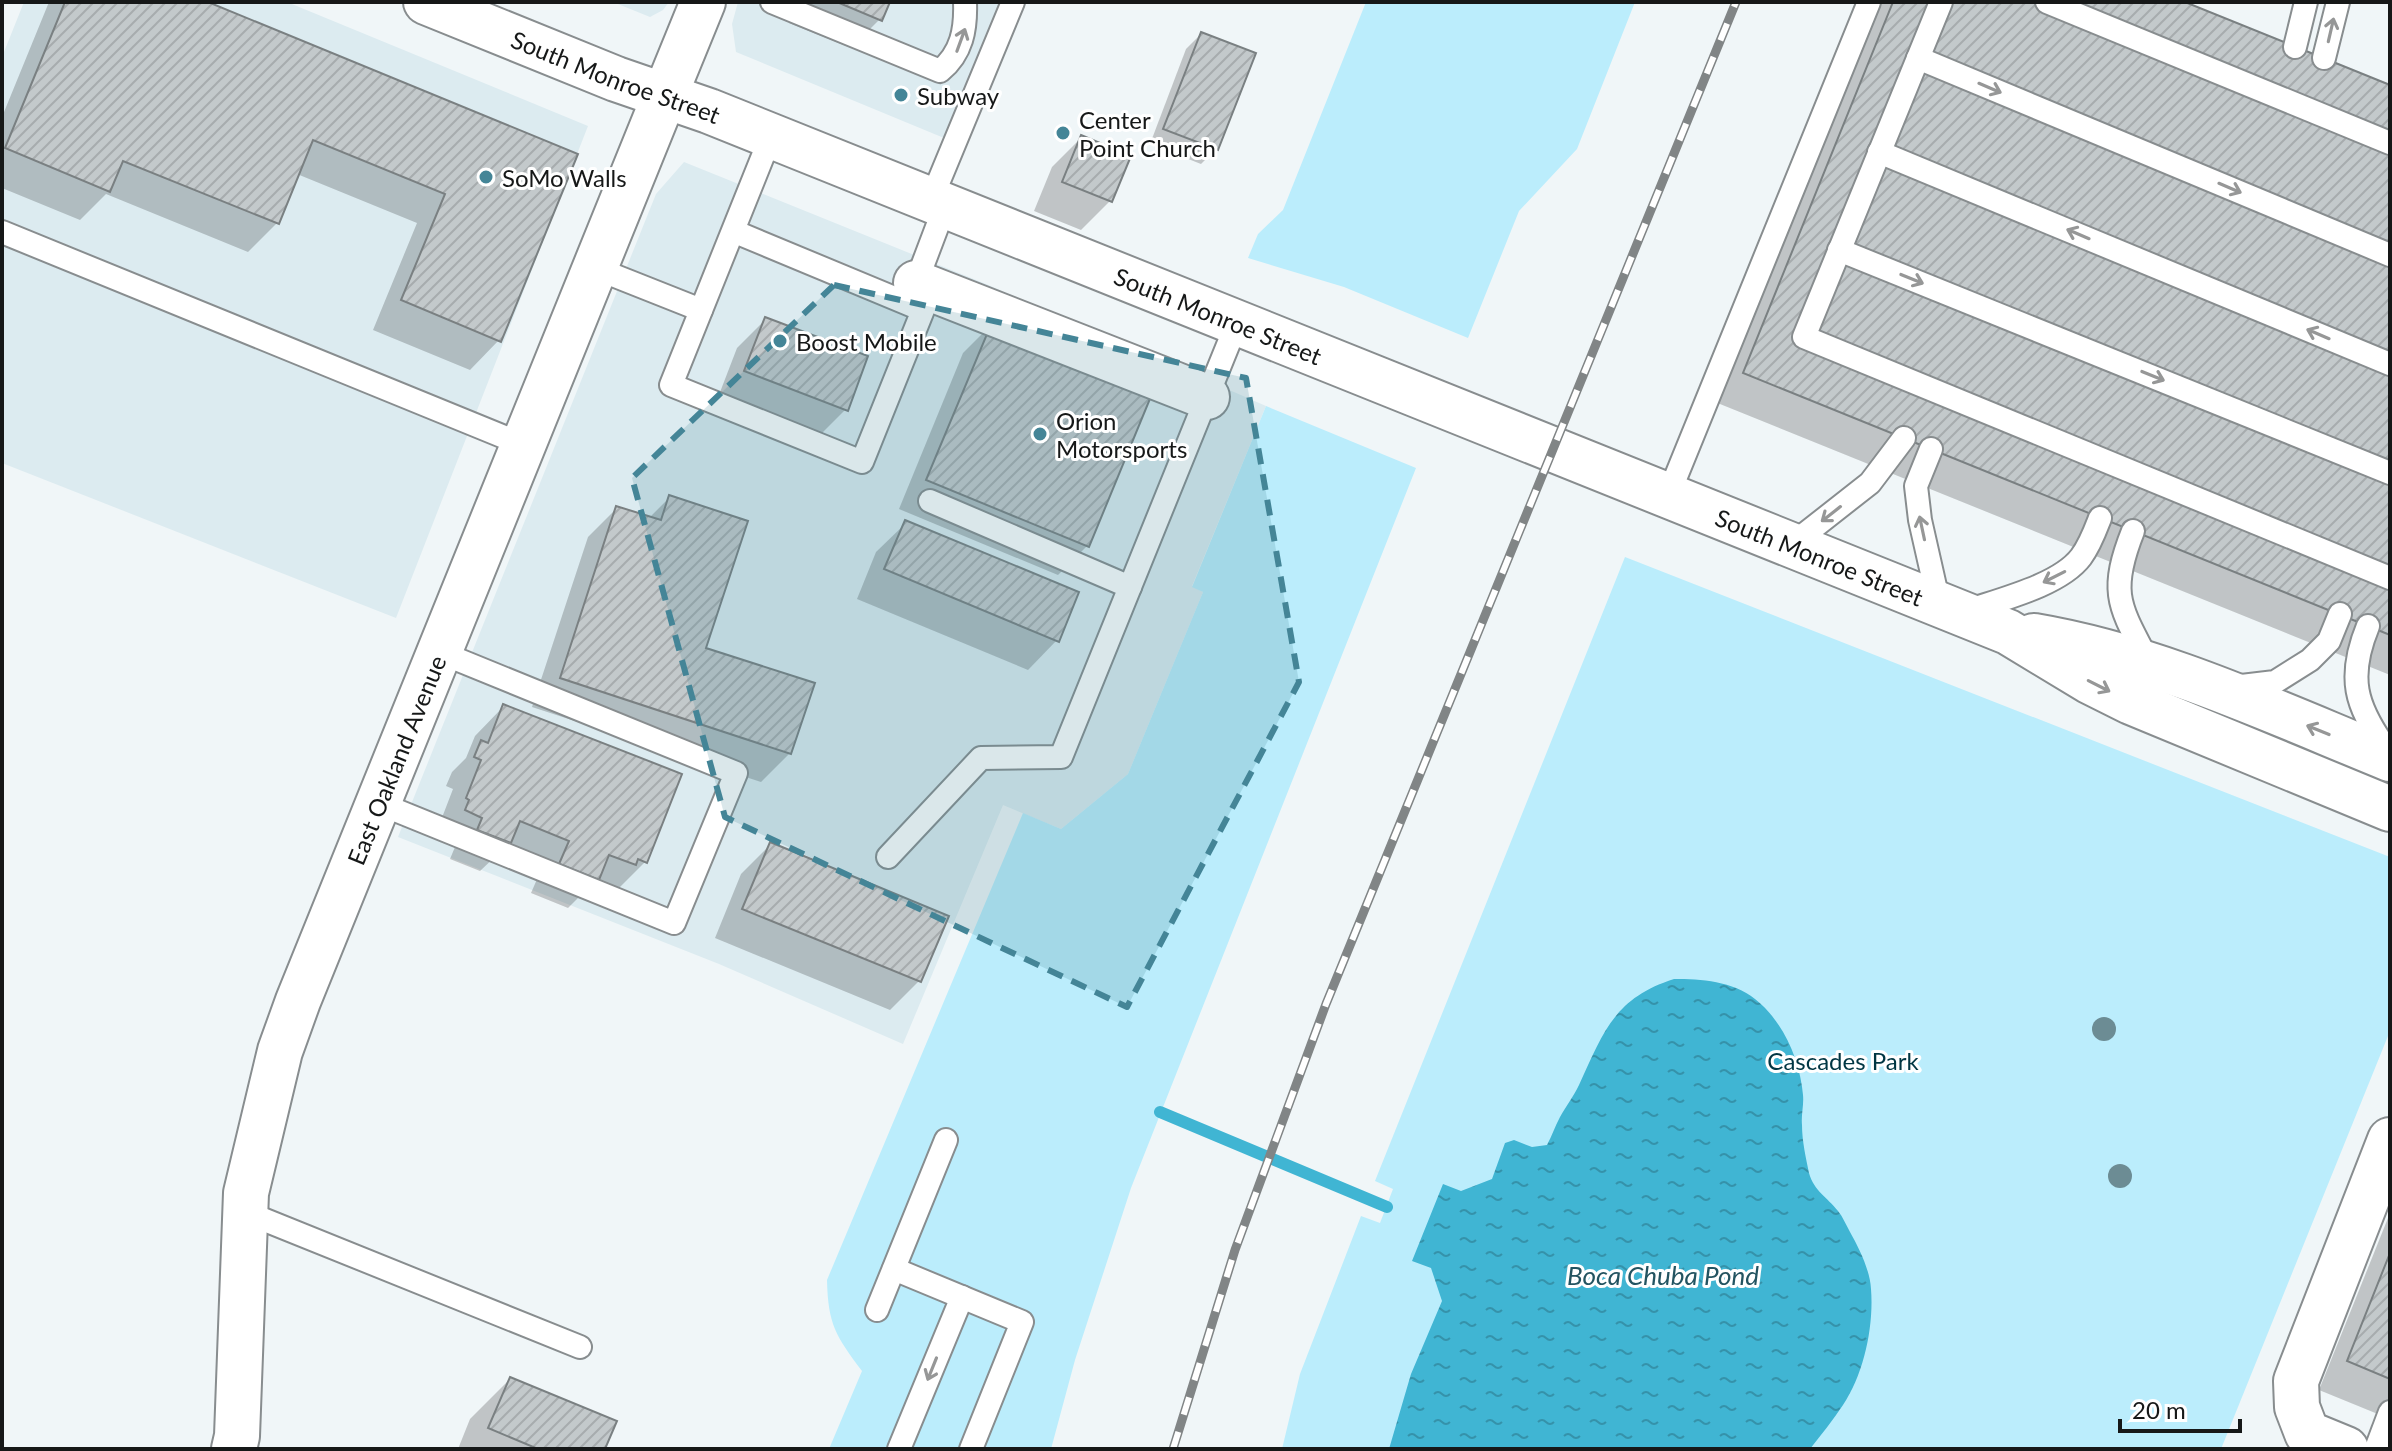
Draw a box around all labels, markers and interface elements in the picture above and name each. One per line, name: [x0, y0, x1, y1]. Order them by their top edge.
one-way arrow: [2324, 18, 2339, 43]
street label: South Monroe Street: [507, 24, 725, 129]
one-way arrow: [955, 28, 969, 53]
place label: Subway: [917, 81, 1000, 110]
one-way arrow: [1977, 82, 2002, 97]
marker: Subway: [892, 86, 910, 104]
place label: Center Point Church: [1079, 105, 1216, 162]
marker: Center Point Church: [1054, 124, 1072, 142]
place label: SoMo Walls: [502, 163, 627, 192]
marker: SoMo Walls: [477, 168, 495, 186]
one-way arrow: [2217, 182, 2242, 197]
one-way arrow: [2066, 226, 2091, 241]
street label: South Monroe Street: [1110, 261, 1327, 370]
one-way arrow: [1899, 273, 1924, 287]
one-way arrow: [2306, 326, 2331, 341]
place label: Boost Mobile: [796, 327, 937, 356]
marker: Boost Mobile: [771, 332, 789, 350]
one-way arrow: [2140, 370, 2165, 385]
place label: Orion Motorsports: [1056, 406, 1187, 463]
marker: Orion Motorsports: [1031, 425, 1049, 443]
street label: South Monroe Street: [1712, 502, 1928, 611]
one-way arrow: [1821, 505, 1842, 522]
one-way arrow: [1914, 516, 1929, 542]
one-way arrow: [2043, 570, 2067, 585]
street label: East Oakland Avenue: [340, 651, 451, 869]
one-way arrow: [2087, 679, 2111, 694]
one-way arrow: [2306, 722, 2331, 736]
park label: Cascades Park: [1767, 1046, 1919, 1075]
water label: Boca Chuba Pond: [1567, 1259, 1759, 1291]
one-way arrow: [924, 1356, 939, 1381]
scale bar: [2120, 1383, 2240, 1433]
text: 20 m: [2132, 1395, 2186, 1424]

